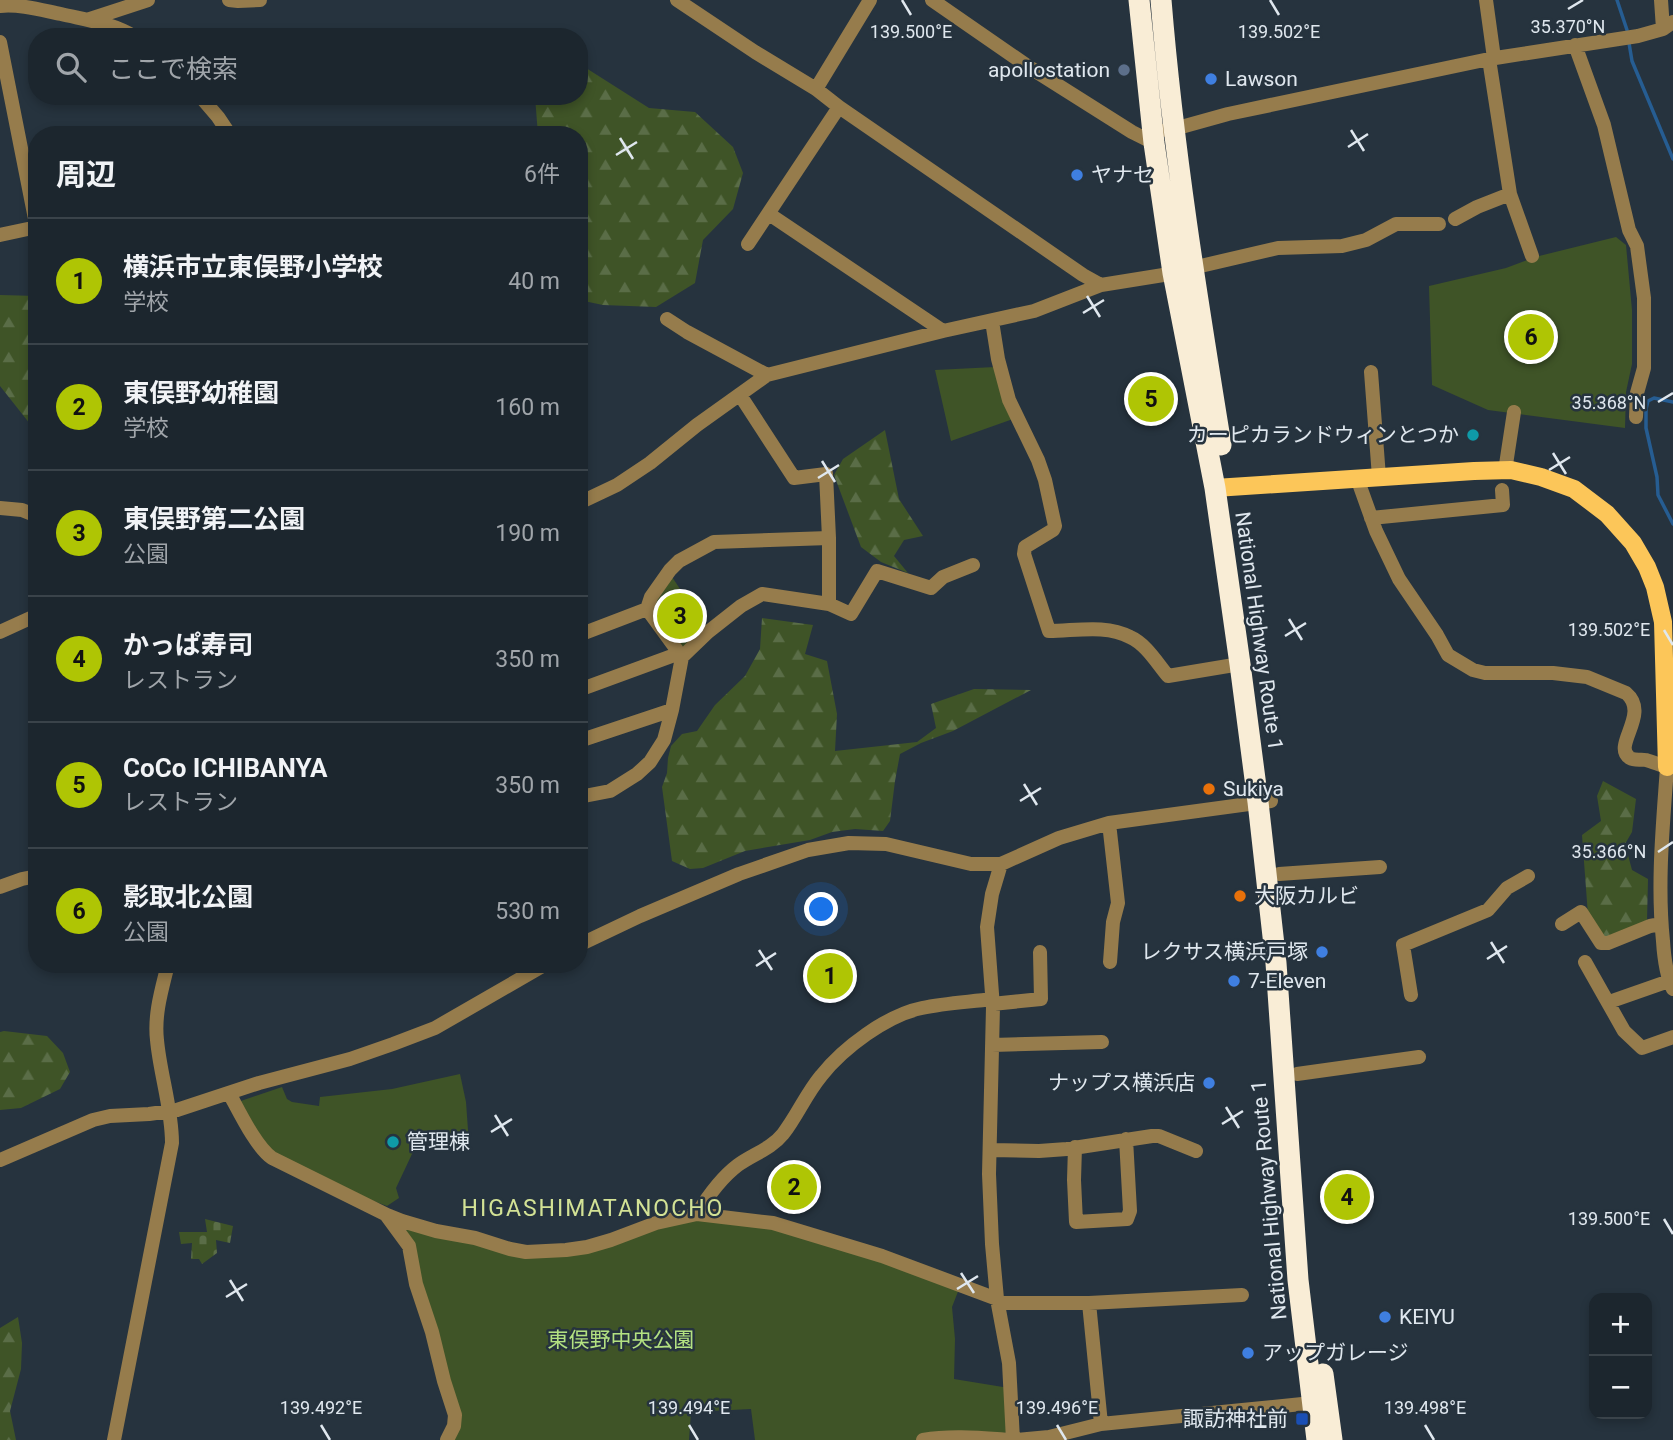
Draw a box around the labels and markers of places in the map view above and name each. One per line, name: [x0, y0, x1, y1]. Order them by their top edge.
place label: apollostation: [988, 58, 1110, 82]
marker: apollostation: [1116, 62, 1132, 78]
place label: Lawson: [1225, 67, 1298, 91]
marker: Lawson: [1203, 71, 1219, 87]
place label: ヤナセ: [1091, 163, 1154, 187]
marker: ヤナセ: [1069, 167, 1085, 183]
pin: 6: [1508, 311, 1554, 363]
pin: 5: [1128, 373, 1174, 425]
place label: カーピカランドウィンとつか: [1187, 423, 1459, 447]
marker: カーピカランドウィンとつか: [1465, 427, 1481, 443]
pin: 3: [657, 590, 703, 642]
place label: Sukiya: [1223, 777, 1284, 801]
marker: Sukiya: [1201, 781, 1217, 797]
place label: 大阪カルビ: [1254, 884, 1359, 908]
marker: 大阪カルビ: [1232, 888, 1248, 904]
place label: レクサス横浜戸塚: [1140, 940, 1308, 964]
marker: レクサス横浜戸塚: [1314, 944, 1330, 960]
pin: 1: [807, 950, 853, 1002]
place label: 7-Eleven: [1248, 969, 1326, 993]
marker: 7-Eleven: [1226, 973, 1242, 989]
place label: ナップス横浜店: [1048, 1071, 1195, 1095]
marker: ナップス横浜店: [1201, 1075, 1217, 1091]
place label: 管理棟: [407, 1130, 470, 1154]
marker: 管理棟: [385, 1134, 401, 1150]
pin: 2: [771, 1161, 817, 1213]
pin: 4: [1324, 1171, 1370, 1223]
place label: KEIYU: [1399, 1305, 1455, 1329]
marker: KEIYU: [1377, 1309, 1393, 1325]
place label: アップガレージ: [1262, 1341, 1409, 1365]
marker: アップガレージ: [1240, 1345, 1256, 1361]
place label: 諏訪神社前: [1183, 1407, 1288, 1431]
marker: 諏訪神社前: [1294, 1411, 1310, 1427]

